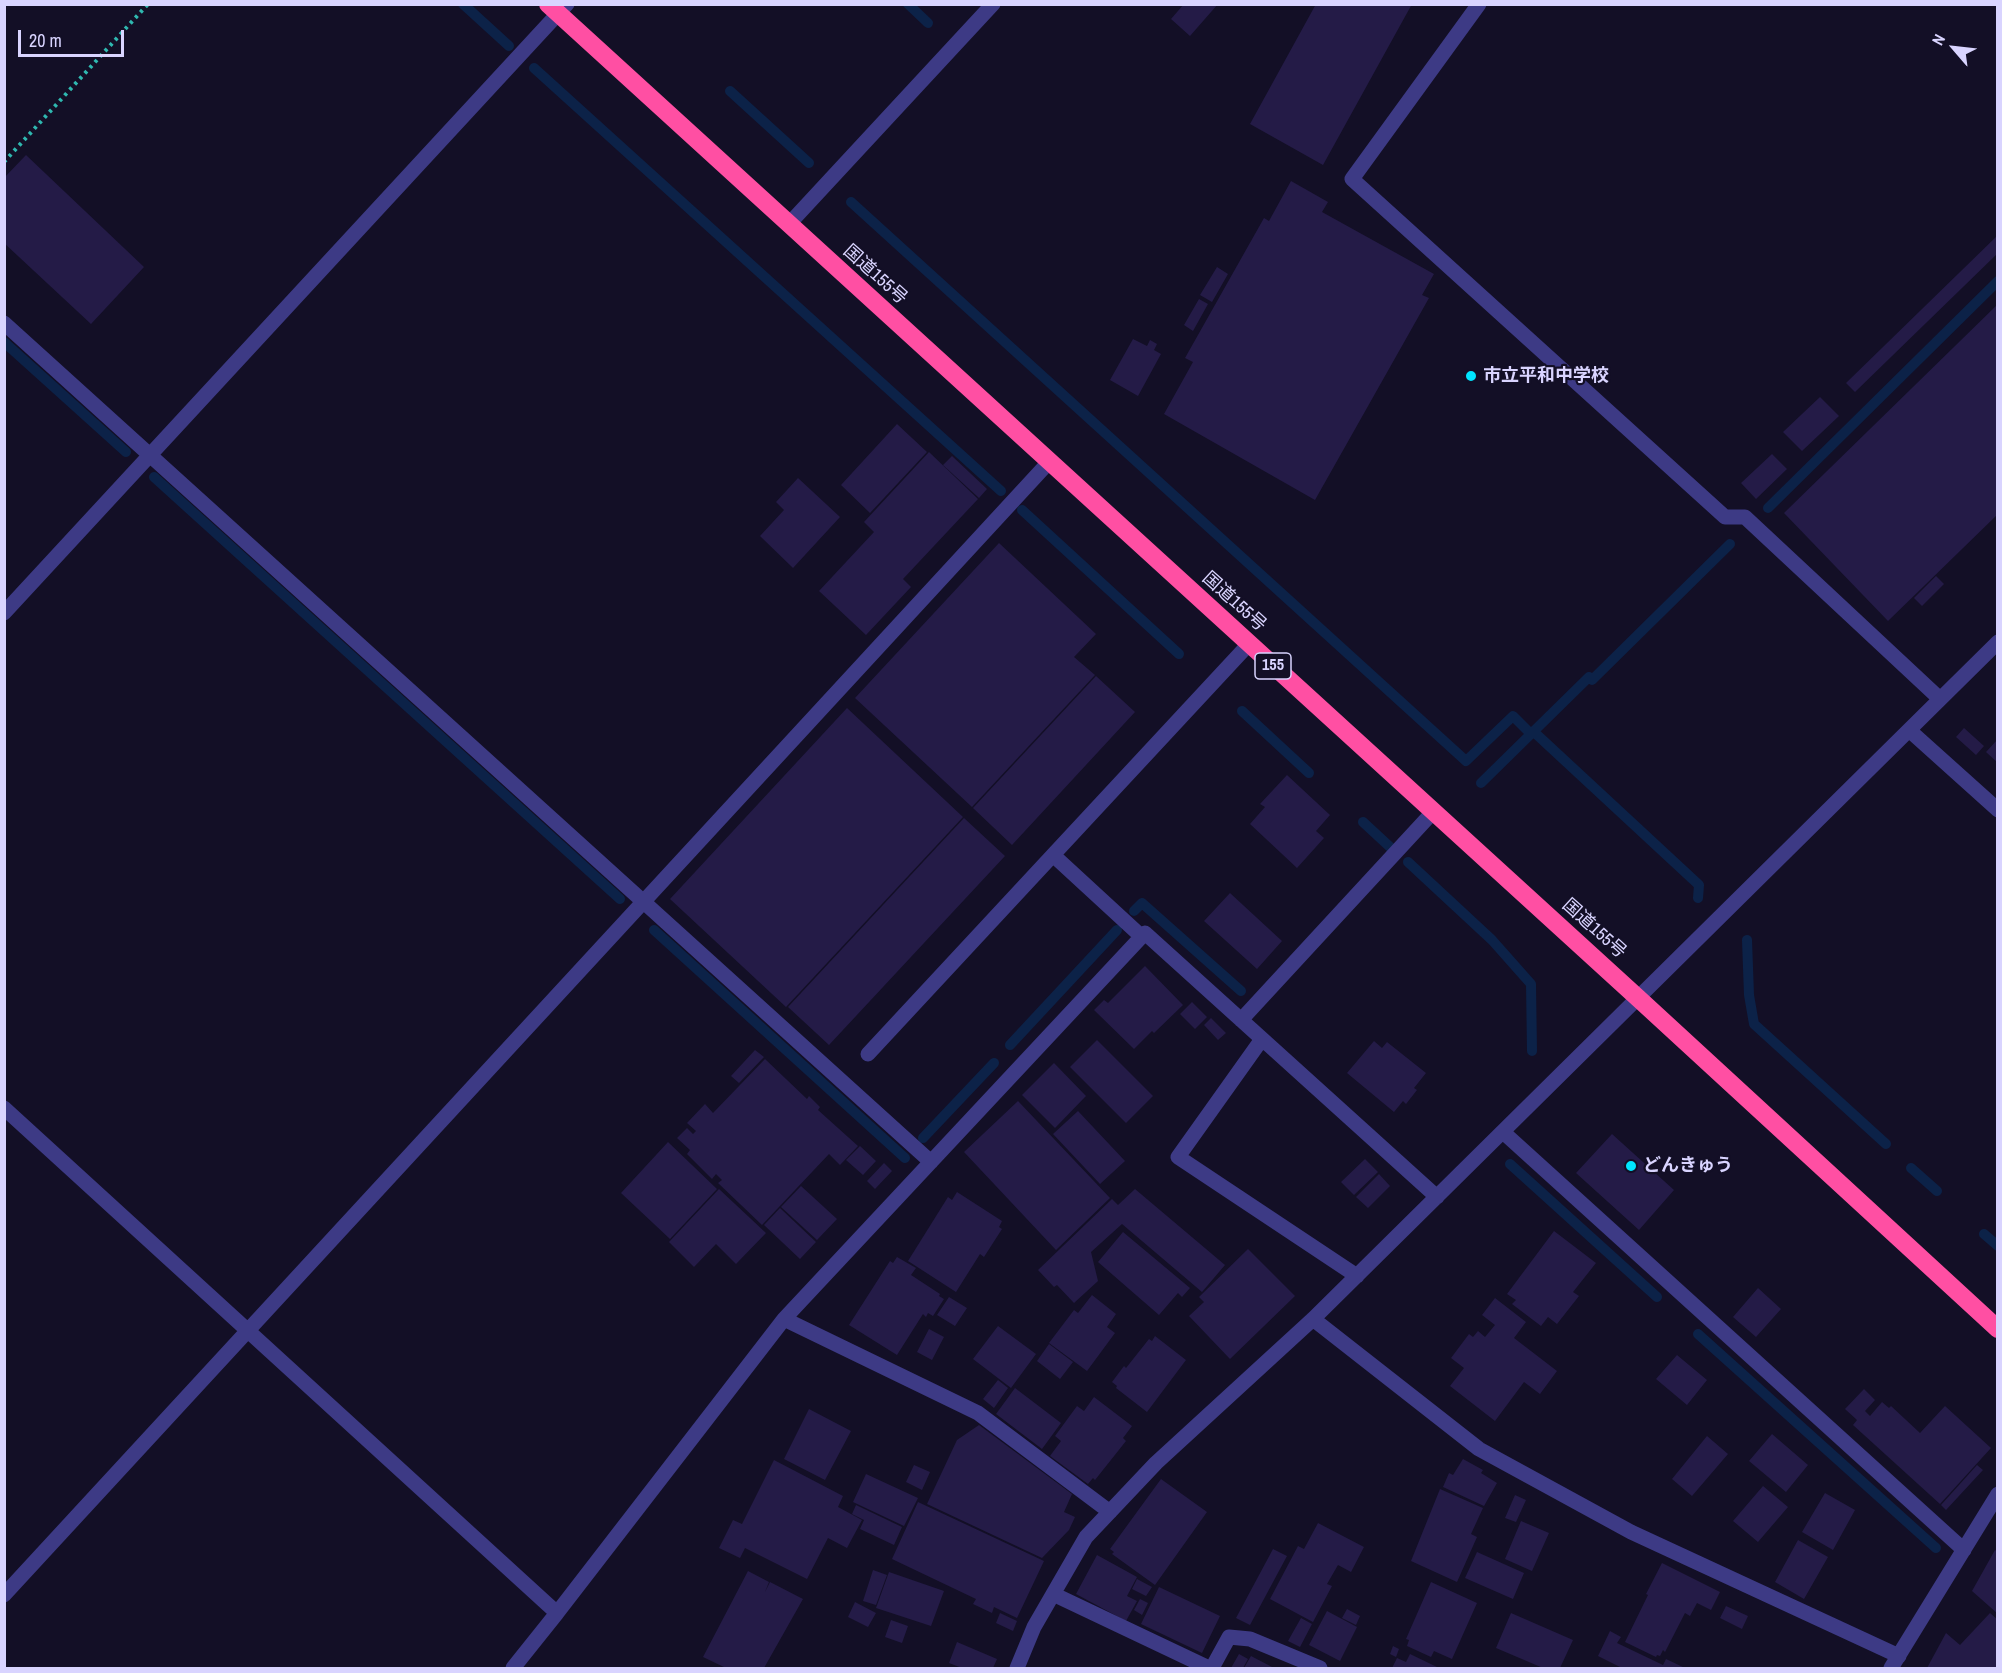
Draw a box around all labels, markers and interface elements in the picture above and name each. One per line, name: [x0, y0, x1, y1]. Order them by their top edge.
scale bar: [21, 18, 128, 56]
north arrow: [1924, 18, 1984, 78]
text: 20 m: [29, 28, 62, 53]
text: N: [1926, 30, 1950, 49]
street label: 国道155号: [839, 241, 911, 309]
place label: 市立平和中学校: [1483, 365, 1609, 387]
marker: 市立平和中学校: [1464, 369, 1478, 383]
street label: 国道155号: [1198, 568, 1270, 636]
road number: 155: [1255, 653, 1291, 679]
street label: 国道155号: [1558, 895, 1630, 963]
place label: どんきゅう: [1643, 1155, 1733, 1177]
marker: どんきゅう: [1624, 1159, 1638, 1173]

